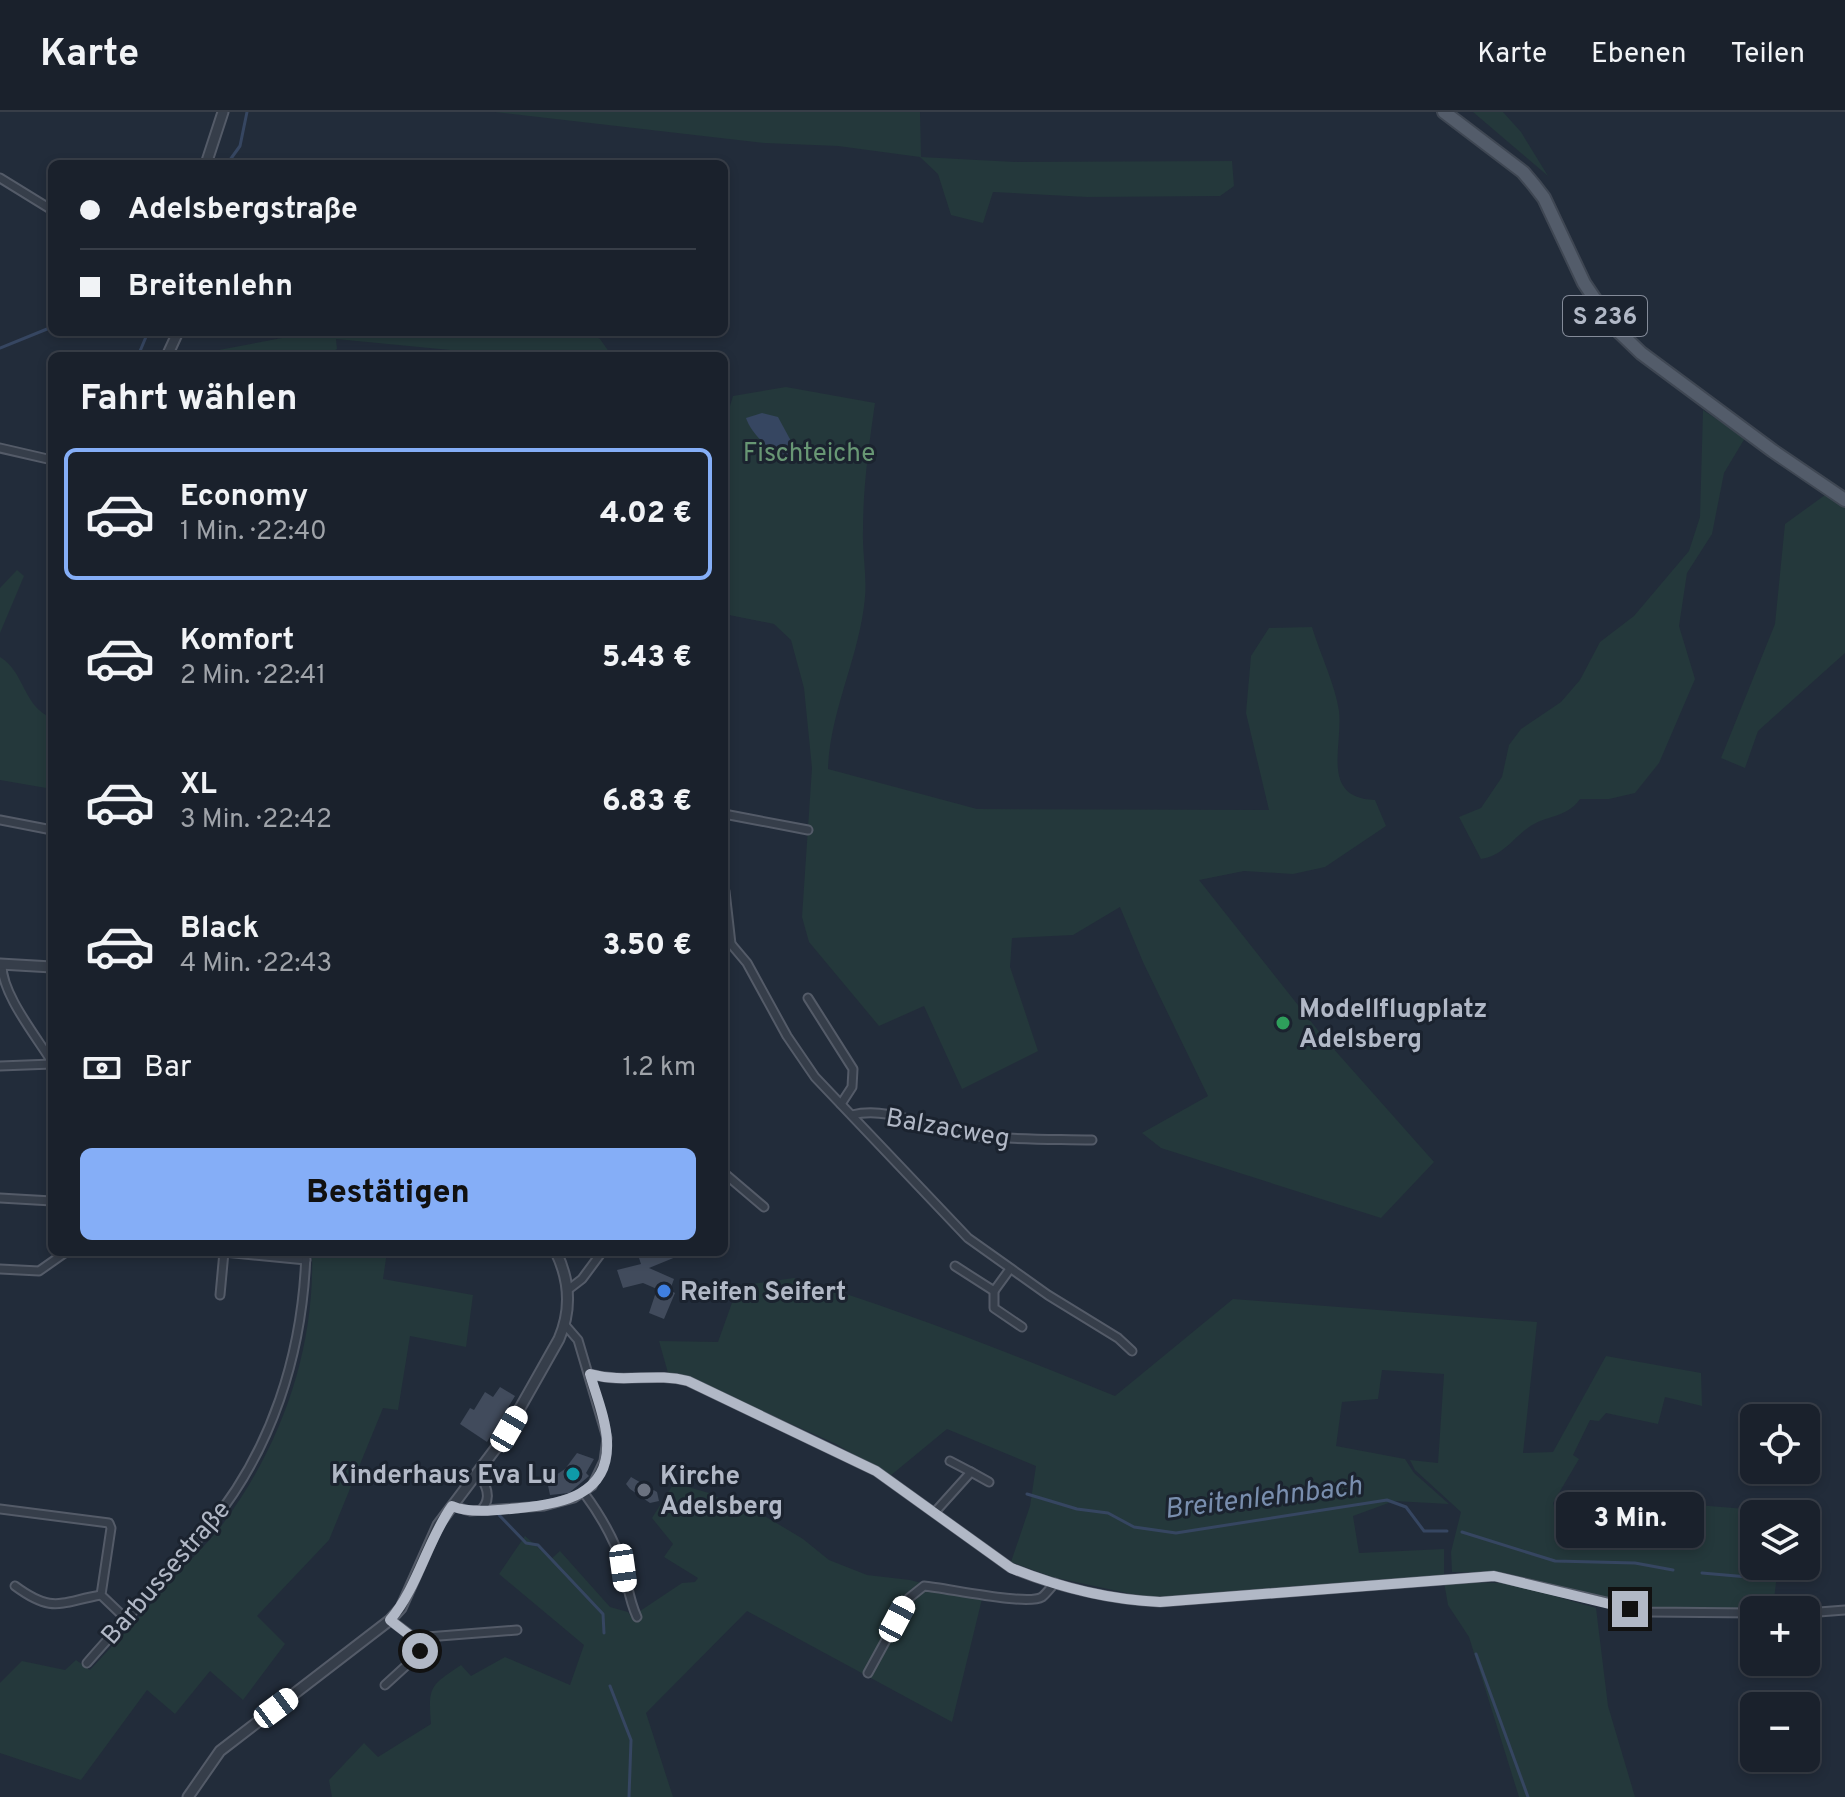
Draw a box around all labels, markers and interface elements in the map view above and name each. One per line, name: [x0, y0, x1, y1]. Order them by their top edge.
text: Karte: [40, 31, 139, 80]
text: Karte: [1477, 37, 1547, 73]
text: Ebenen: [1591, 37, 1687, 73]
text: Teilen: [1731, 37, 1805, 73]
text: Adelsbergstraße: [128, 192, 358, 229]
text: Breitenlehn: [128, 269, 293, 306]
road number: S 236: [1563, 296, 1647, 336]
text: Fahrt wählen: [80, 377, 298, 423]
park label: Fischteiche: [743, 438, 875, 471]
icon: car: [84, 478, 156, 550]
text: Economy: [180, 479, 308, 516]
text: 4.02 €: [600, 496, 692, 533]
text: 1 Min. · 22:40: [180, 516, 327, 549]
icon: car: [84, 622, 156, 694]
text: Komfort: [180, 623, 294, 660]
text: 5.43 €: [602, 640, 692, 677]
text: 2 Min. · 22:41: [180, 660, 326, 693]
icon: car: [84, 766, 156, 838]
text: XL: [180, 767, 217, 804]
text: 6.83 €: [602, 784, 692, 821]
text: 3 Min. · 22:42: [180, 804, 332, 837]
icon: car: [84, 910, 156, 982]
text: Black: [180, 911, 259, 948]
text: 3.50 €: [603, 928, 692, 965]
text: 4 Min. · 22:43: [180, 948, 332, 981]
place label: Modellflugplatz Adelsberg: [1299, 994, 1488, 1057]
marker: Modellflugplatz Adelsberg: [1274, 1014, 1292, 1032]
icon: cash: [80, 1046, 124, 1090]
text: Bar: [144, 1050, 192, 1087]
text: 1.2 km: [623, 1052, 696, 1085]
street label: Balzacweg: [883, 1102, 1012, 1157]
button: Bestätigen: [80, 1148, 696, 1240]
place label: Reifen Seifert: [680, 1277, 846, 1310]
marker: Reifen Seifert: [655, 1282, 673, 1300]
car: [487, 1402, 531, 1456]
map controls: [1740, 1404, 1820, 1772]
button: locate: [1740, 1404, 1820, 1484]
place label: Kinderhaus Eva Lu: [331, 1460, 557, 1493]
place label: Kirche Adelsberg: [660, 1461, 783, 1524]
marker: Kinderhaus Eva Lu: [564, 1465, 582, 1483]
water label: Breitenlehnbach: [1162, 1469, 1364, 1529]
marker: Kirche Adelsberg: [635, 1481, 653, 1499]
callout: 3 Min.: [1556, 1493, 1704, 1549]
street label: Barbussestraße: [95, 1495, 239, 1653]
button: layers: [1740, 1500, 1820, 1580]
text: 3 Min.: [1593, 1503, 1667, 1536]
car: [608, 1543, 638, 1593]
route end: [1612, 1591, 1648, 1627]
car: [875, 1592, 919, 1646]
button: +: [1740, 1596, 1820, 1676]
route start: [402, 1633, 438, 1669]
car: [250, 1684, 302, 1732]
button: −: [1740, 1692, 1820, 1772]

